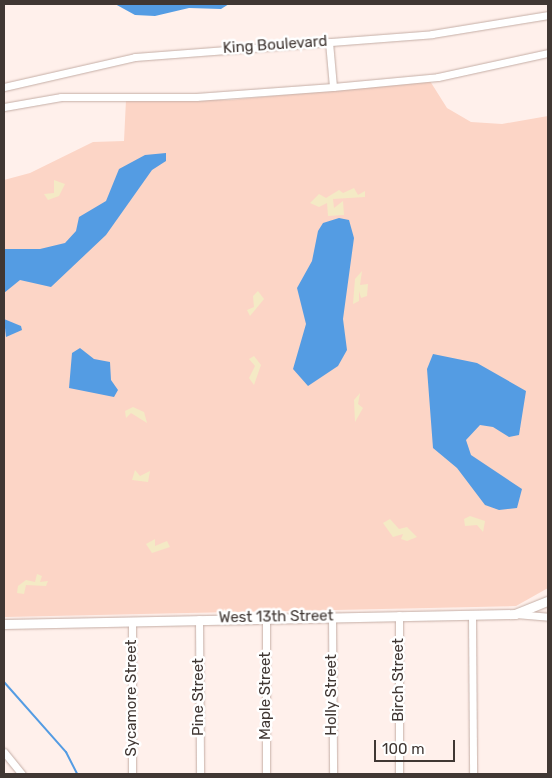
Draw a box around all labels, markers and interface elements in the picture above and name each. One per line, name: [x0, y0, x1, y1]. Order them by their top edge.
street label: King Boulevard: [222, 32, 328, 58]
street label: West 13th Street: [218, 607, 334, 627]
street label: Birch Street: [390, 638, 408, 722]
street label: Sycamore Street: [123, 640, 141, 756]
street label: Maple Street: [257, 652, 275, 740]
street label: Holly Street: [323, 654, 341, 736]
street label: Pine Street: [190, 658, 208, 736]
scale bar: [377, 730, 458, 762]
text: 100 m: [382, 740, 424, 758]

